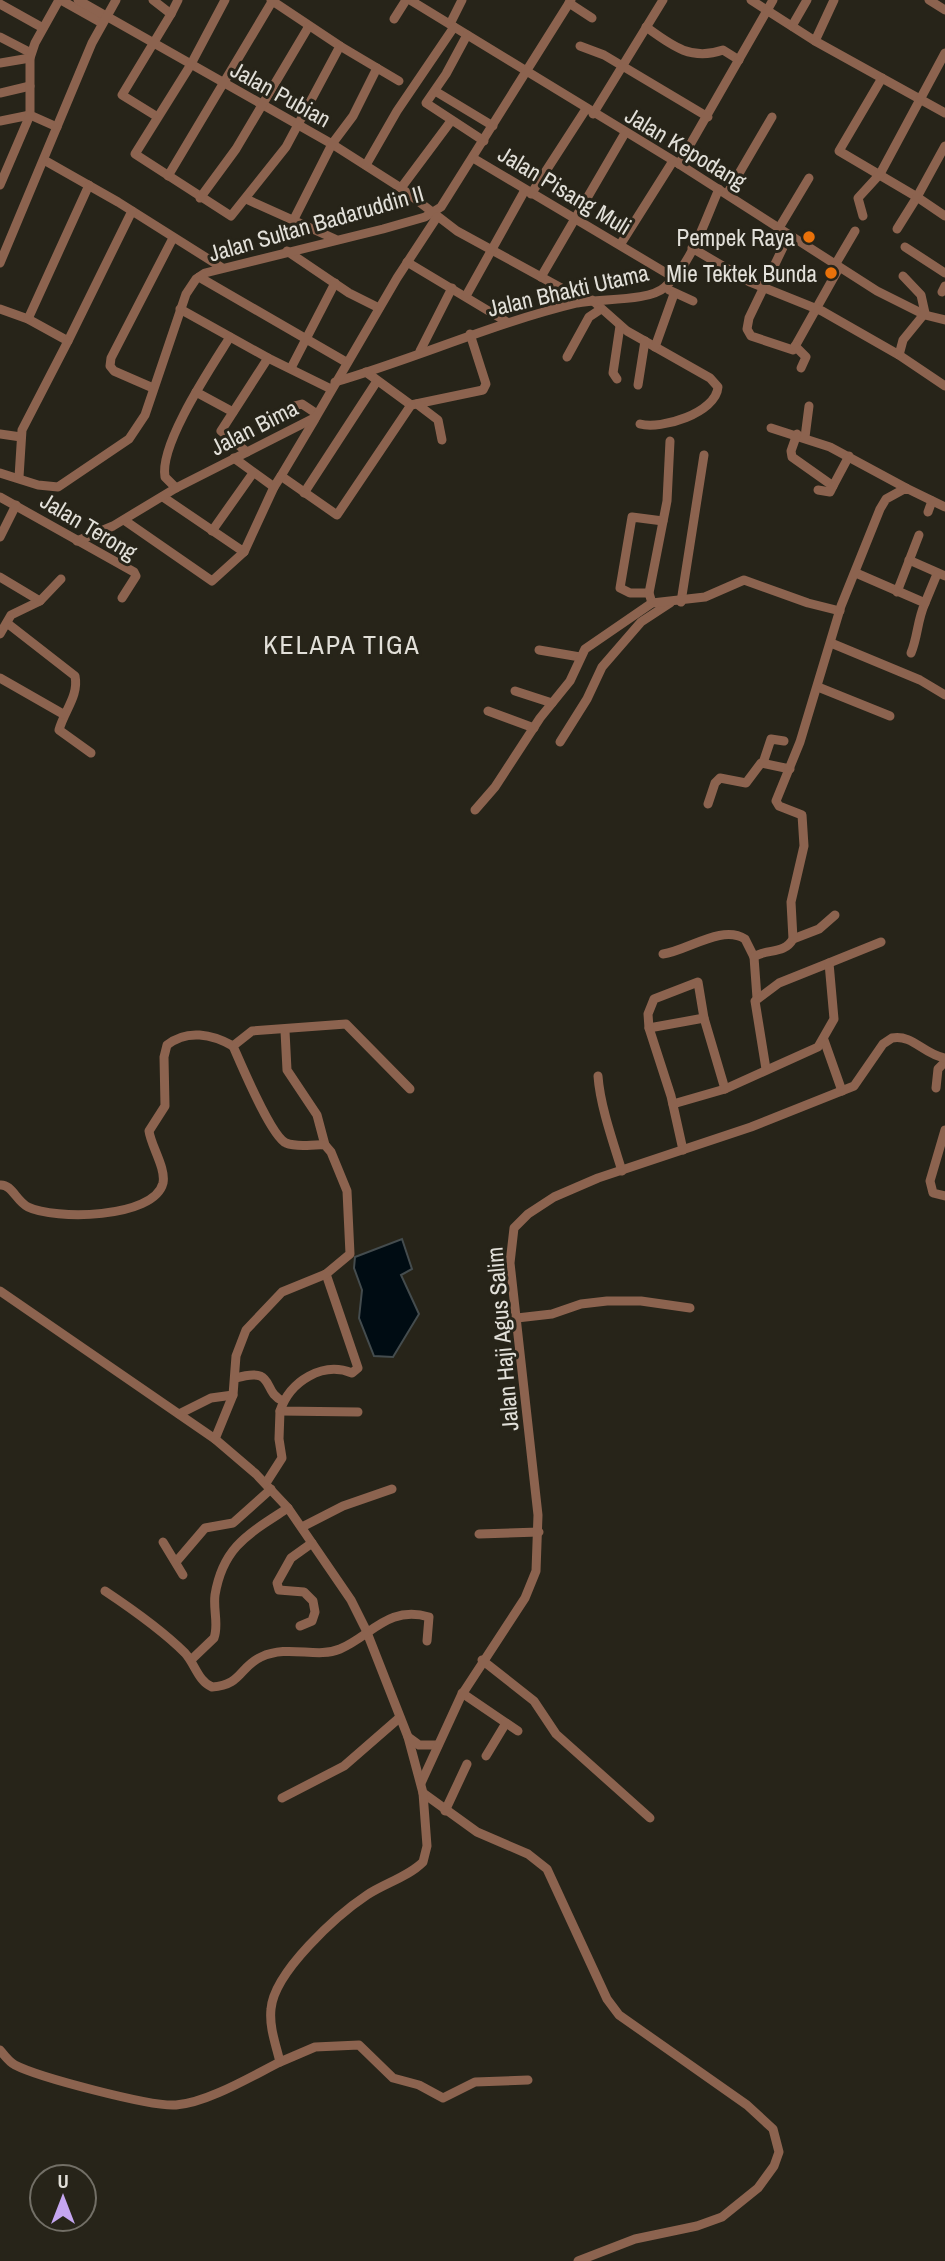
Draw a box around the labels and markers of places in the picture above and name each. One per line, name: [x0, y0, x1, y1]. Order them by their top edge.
place label: Pempek Raya: [677, 222, 796, 253]
marker: Pempek Raya: [801, 229, 817, 245]
place label: Mie Tektek Bunda: [666, 258, 818, 289]
marker: Mie Tektek Bunda: [823, 265, 839, 281]

